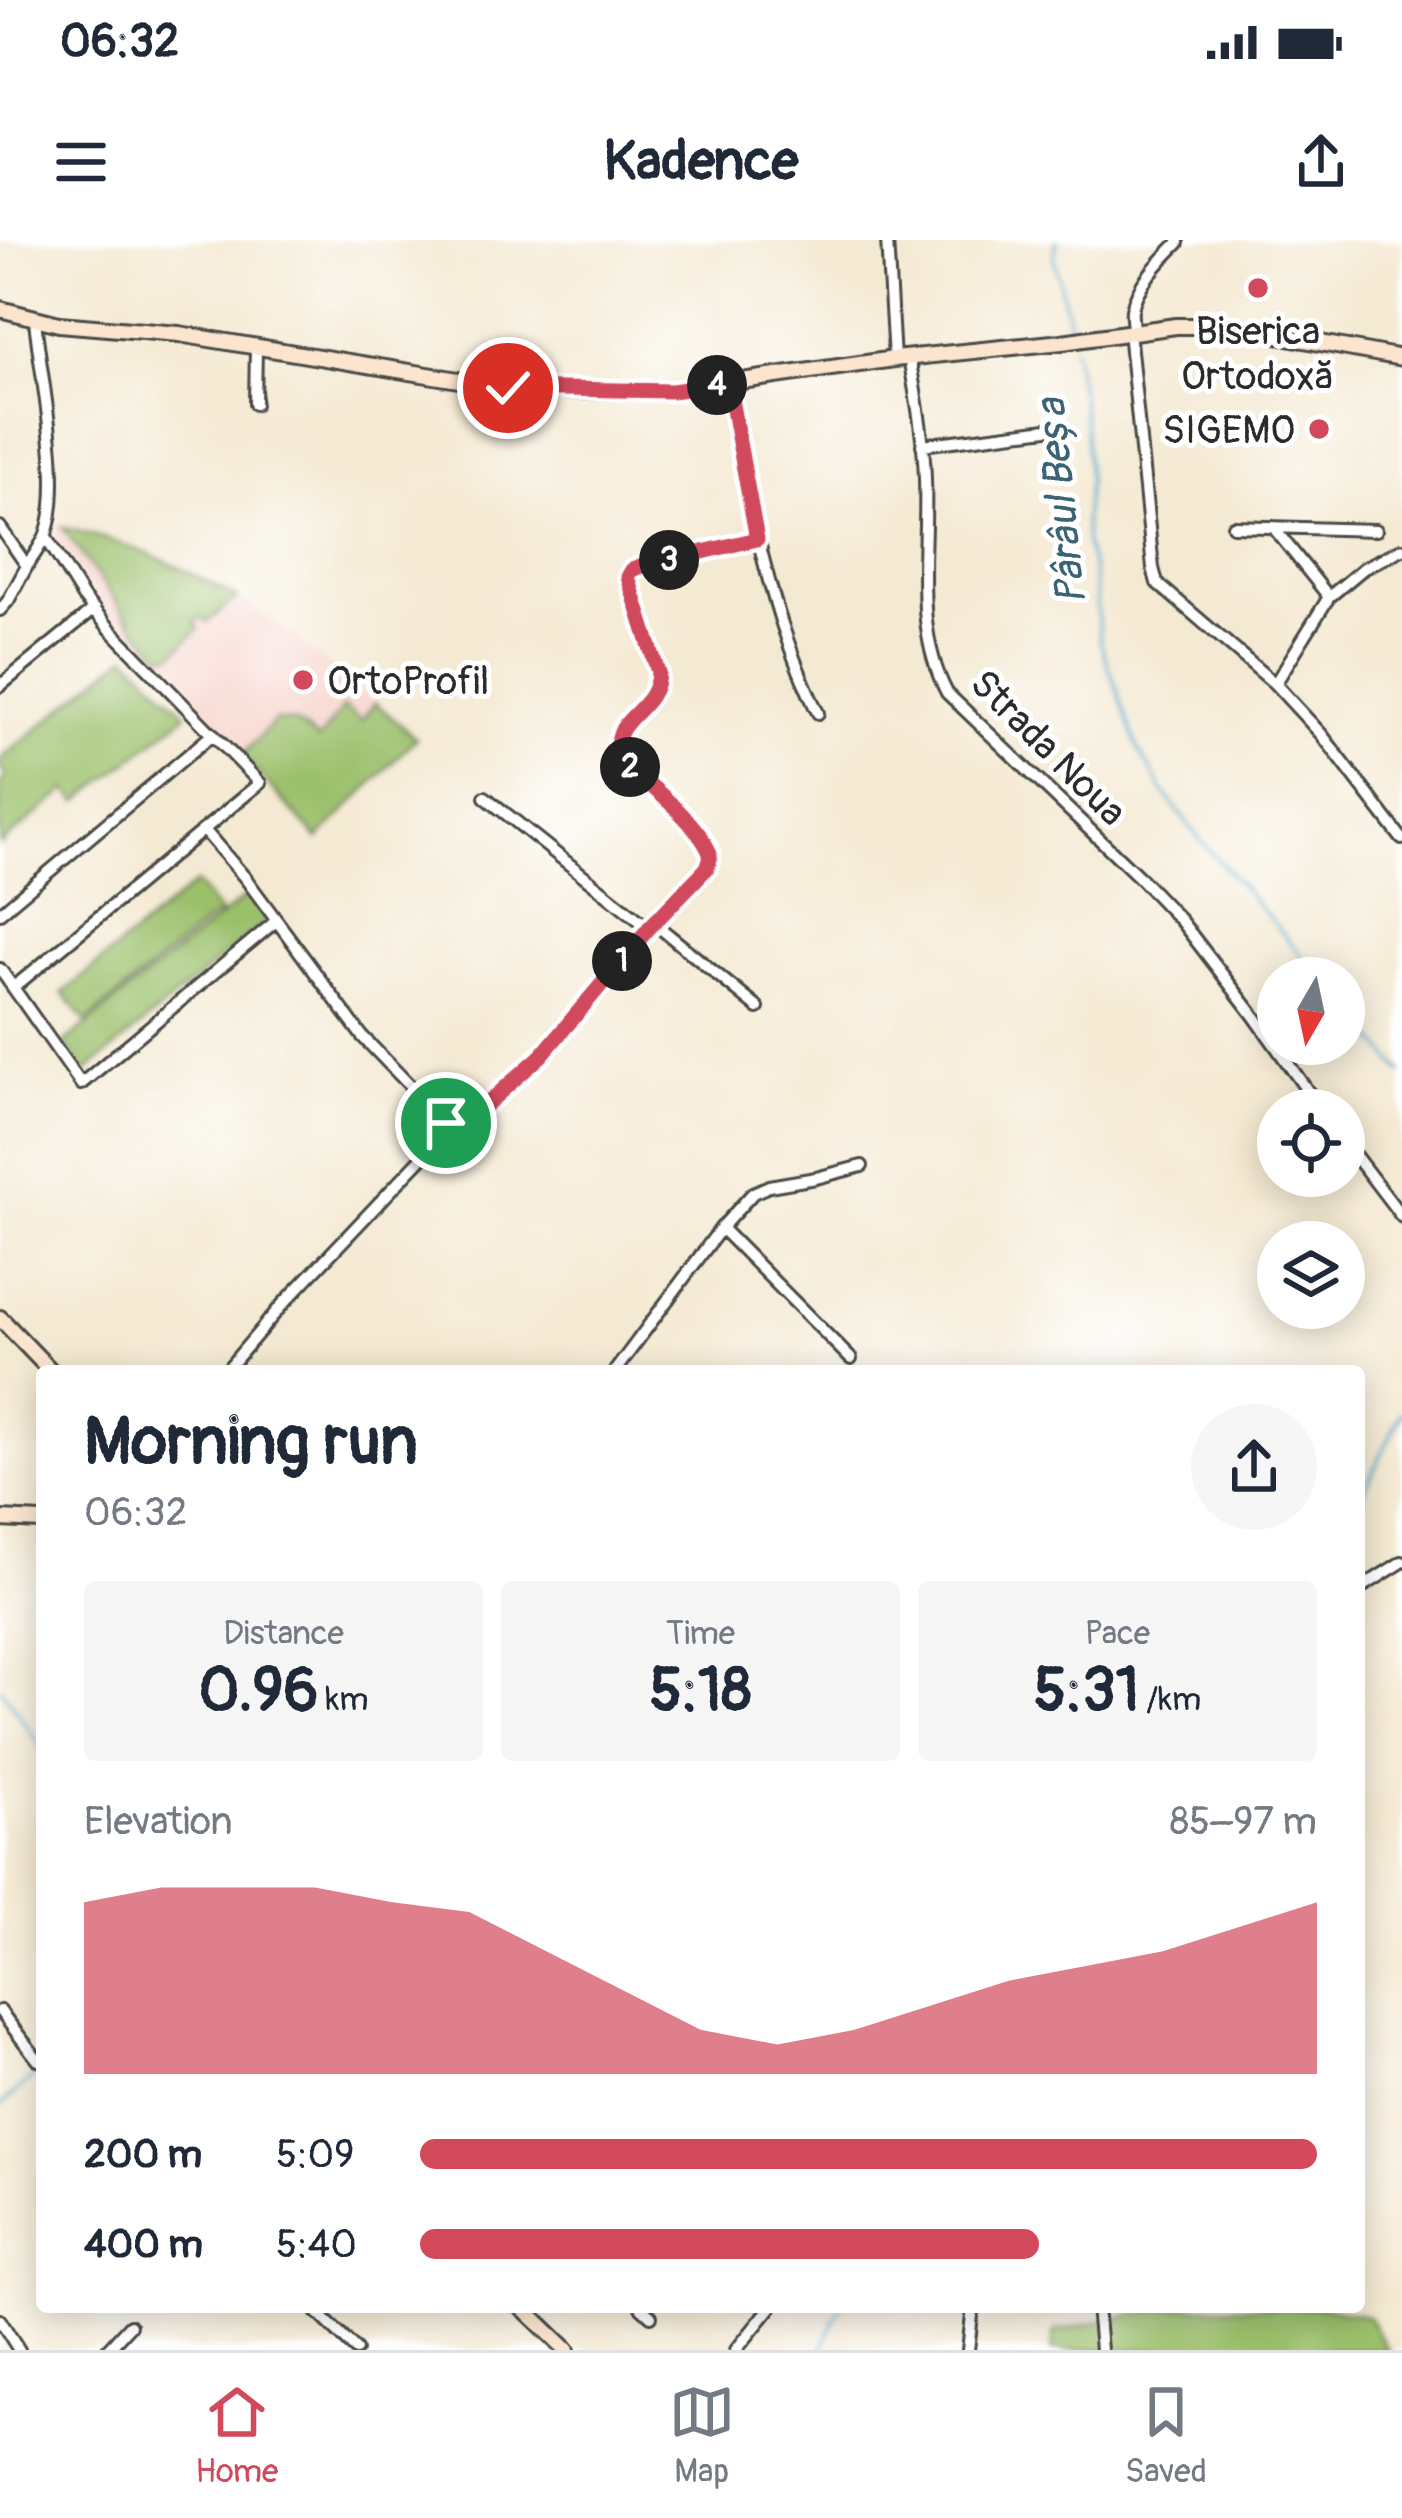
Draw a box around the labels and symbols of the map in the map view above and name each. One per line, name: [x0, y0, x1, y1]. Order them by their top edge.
marker: Biserica Ortodoxă: [1245, 275, 1271, 301]
place label: Biserica Ortodoxă: [1181, 307, 1335, 401]
pin: [457, 337, 559, 439]
pin: 4: [687, 355, 747, 415]
water label: Pârâul Beșa: [1025, 394, 1099, 607]
place label: SIGEMO: [1162, 406, 1295, 455]
marker: SIGEMO: [1306, 416, 1332, 442]
pin: 3: [639, 530, 699, 590]
place label: OrtoProfil: [327, 657, 489, 706]
street label: Strada Noua: [959, 660, 1136, 837]
marker: OrtoProfil: [290, 667, 316, 693]
pin: 2: [600, 737, 660, 797]
pin: 1: [592, 931, 652, 991]
north arrow: [1257, 957, 1365, 1065]
pin: [395, 1072, 497, 1174]

